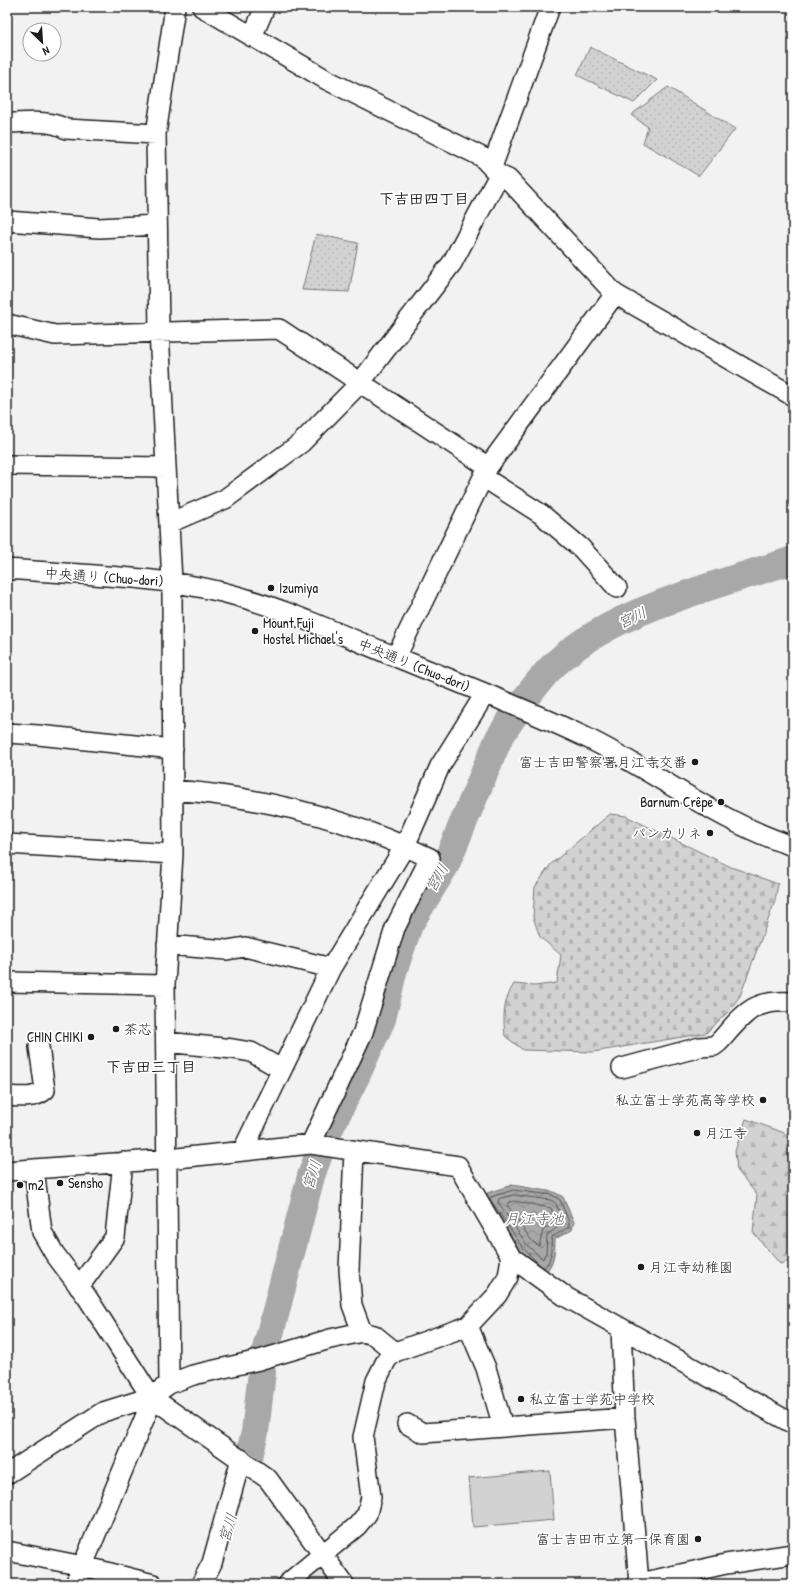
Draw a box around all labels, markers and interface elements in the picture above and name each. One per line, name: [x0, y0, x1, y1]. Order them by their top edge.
north arrow: [22, 22, 62, 62]
text: N: [40, 43, 52, 59]
district label: 下吉田四丁目: [379, 188, 469, 209]
street label: 中央通り (Chuo-dori): [44, 563, 164, 590]
place label: Izumiya: [279, 578, 318, 598]
marker: Izumiya: [266, 583, 276, 593]
water label: 宮川: [614, 602, 650, 634]
place label: Mount Fuji Hostel Michael's: [263, 613, 343, 648]
marker: Mount Fuji Hostel Michael's: [250, 626, 260, 636]
street label: 中央通り (Chuo-dori): [355, 633, 473, 696]
place label: 富士吉田警察署月江寺交番: [519, 752, 687, 771]
marker: 富士吉田警察署月江寺交番: [690, 757, 700, 767]
place label: Barnum Crêpe: [640, 792, 713, 812]
marker: Barnum Crêpe: [716, 797, 726, 807]
place label: パンカリネ: [632, 823, 702, 842]
marker: パンカリネ: [705, 828, 715, 838]
water label: 宮川: [420, 860, 453, 896]
place label: 茶芯: [124, 1019, 152, 1038]
marker: 茶芯: [111, 1024, 121, 1034]
place label: CHIN CHIKI: [27, 1027, 83, 1046]
marker: CHIN CHIKI: [86, 1032, 96, 1042]
district label: 下吉田三丁目: [106, 1056, 196, 1077]
place label: 私立富士学苑高等学校: [615, 1090, 755, 1109]
marker: 私立富士学苑高等学校: [758, 1095, 768, 1105]
place label: 月江寺: [705, 1123, 747, 1142]
marker: 月江寺: [692, 1128, 702, 1138]
water label: 宮川: [297, 1157, 326, 1192]
place label: Sensho: [68, 1173, 104, 1192]
place label: m2: [28, 1175, 45, 1194]
marker: Sensho: [55, 1178, 65, 1188]
marker: m2: [15, 1180, 25, 1190]
water label: 月江寺池: [504, 1208, 565, 1229]
place label: 月江寺幼稚園: [649, 1257, 733, 1276]
marker: 月江寺幼稚園: [636, 1262, 646, 1272]
place label: 私立富士学苑中学校: [529, 1389, 655, 1408]
marker: 私立富士学苑中学校: [516, 1394, 526, 1404]
water label: 宮川: [213, 1510, 242, 1545]
place label: 富士吉田市立第一保育園: [536, 1529, 690, 1548]
marker: 富士吉田市立第一保育園: [693, 1534, 703, 1544]

